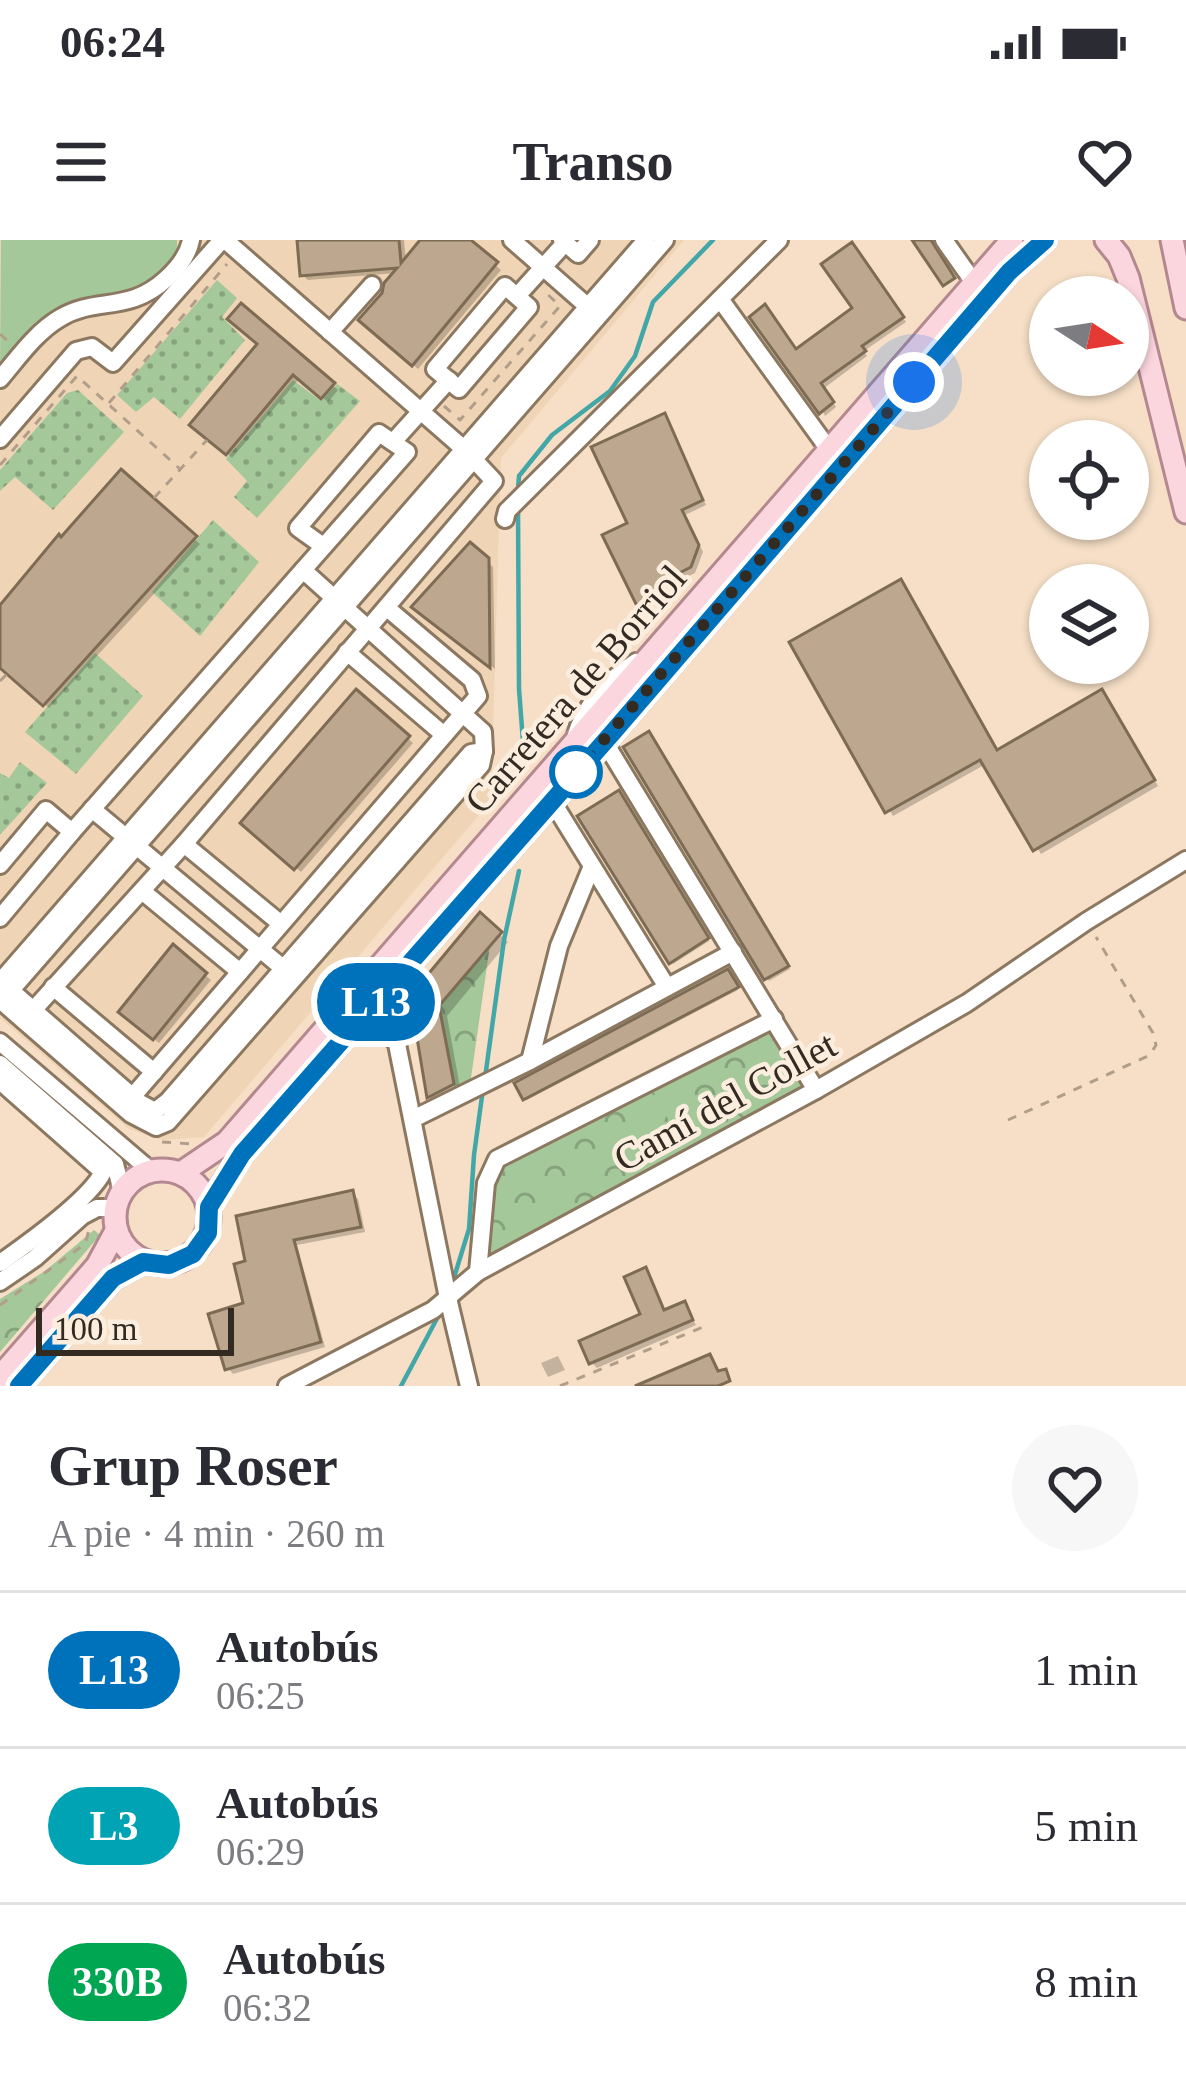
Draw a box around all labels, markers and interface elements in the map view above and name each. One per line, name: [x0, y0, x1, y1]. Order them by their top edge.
text: 06:24: [60, 17, 165, 67]
icon: menu: [48, 129, 114, 195]
icon: heart: [1072, 129, 1138, 195]
text: Transo: [512, 132, 674, 192]
north arrow: [1029, 276, 1149, 396]
map controls: [1029, 276, 1149, 684]
your location: [884, 352, 944, 412]
button: locate: [1029, 420, 1149, 540]
street label: Carretera de Borriol: [456, 556, 694, 822]
button: layers: [1029, 564, 1149, 684]
unlabelled marker: [551, 747, 601, 797]
line badge: L13: [307, 963, 445, 1041]
text: L13: [341, 979, 411, 1025]
street label: Camí del Collet: [607, 1022, 844, 1180]
scale bar: [36, 1302, 234, 1355]
text: 100 m: [54, 1311, 137, 1347]
button: heart: [1012, 1425, 1138, 1551]
text: Grup Roser: [48, 1434, 338, 1497]
text: A pie · 4 min · 260 m: [48, 1512, 385, 1555]
text: Autobús: [216, 1622, 379, 1672]
text: 1 min: [1034, 1645, 1138, 1695]
text: L13: [79, 1647, 149, 1693]
text: 06:25: [216, 1674, 305, 1717]
text: Autobús: [216, 1778, 379, 1828]
text: 5 min: [1034, 1801, 1138, 1851]
text: L3: [89, 1803, 139, 1849]
text: 06:29: [216, 1830, 305, 1873]
text: Autobús: [223, 1934, 386, 1984]
text: 8 min: [1034, 1957, 1138, 2007]
text: 330B: [72, 1959, 163, 2005]
text: 06:32: [223, 1986, 312, 2029]

